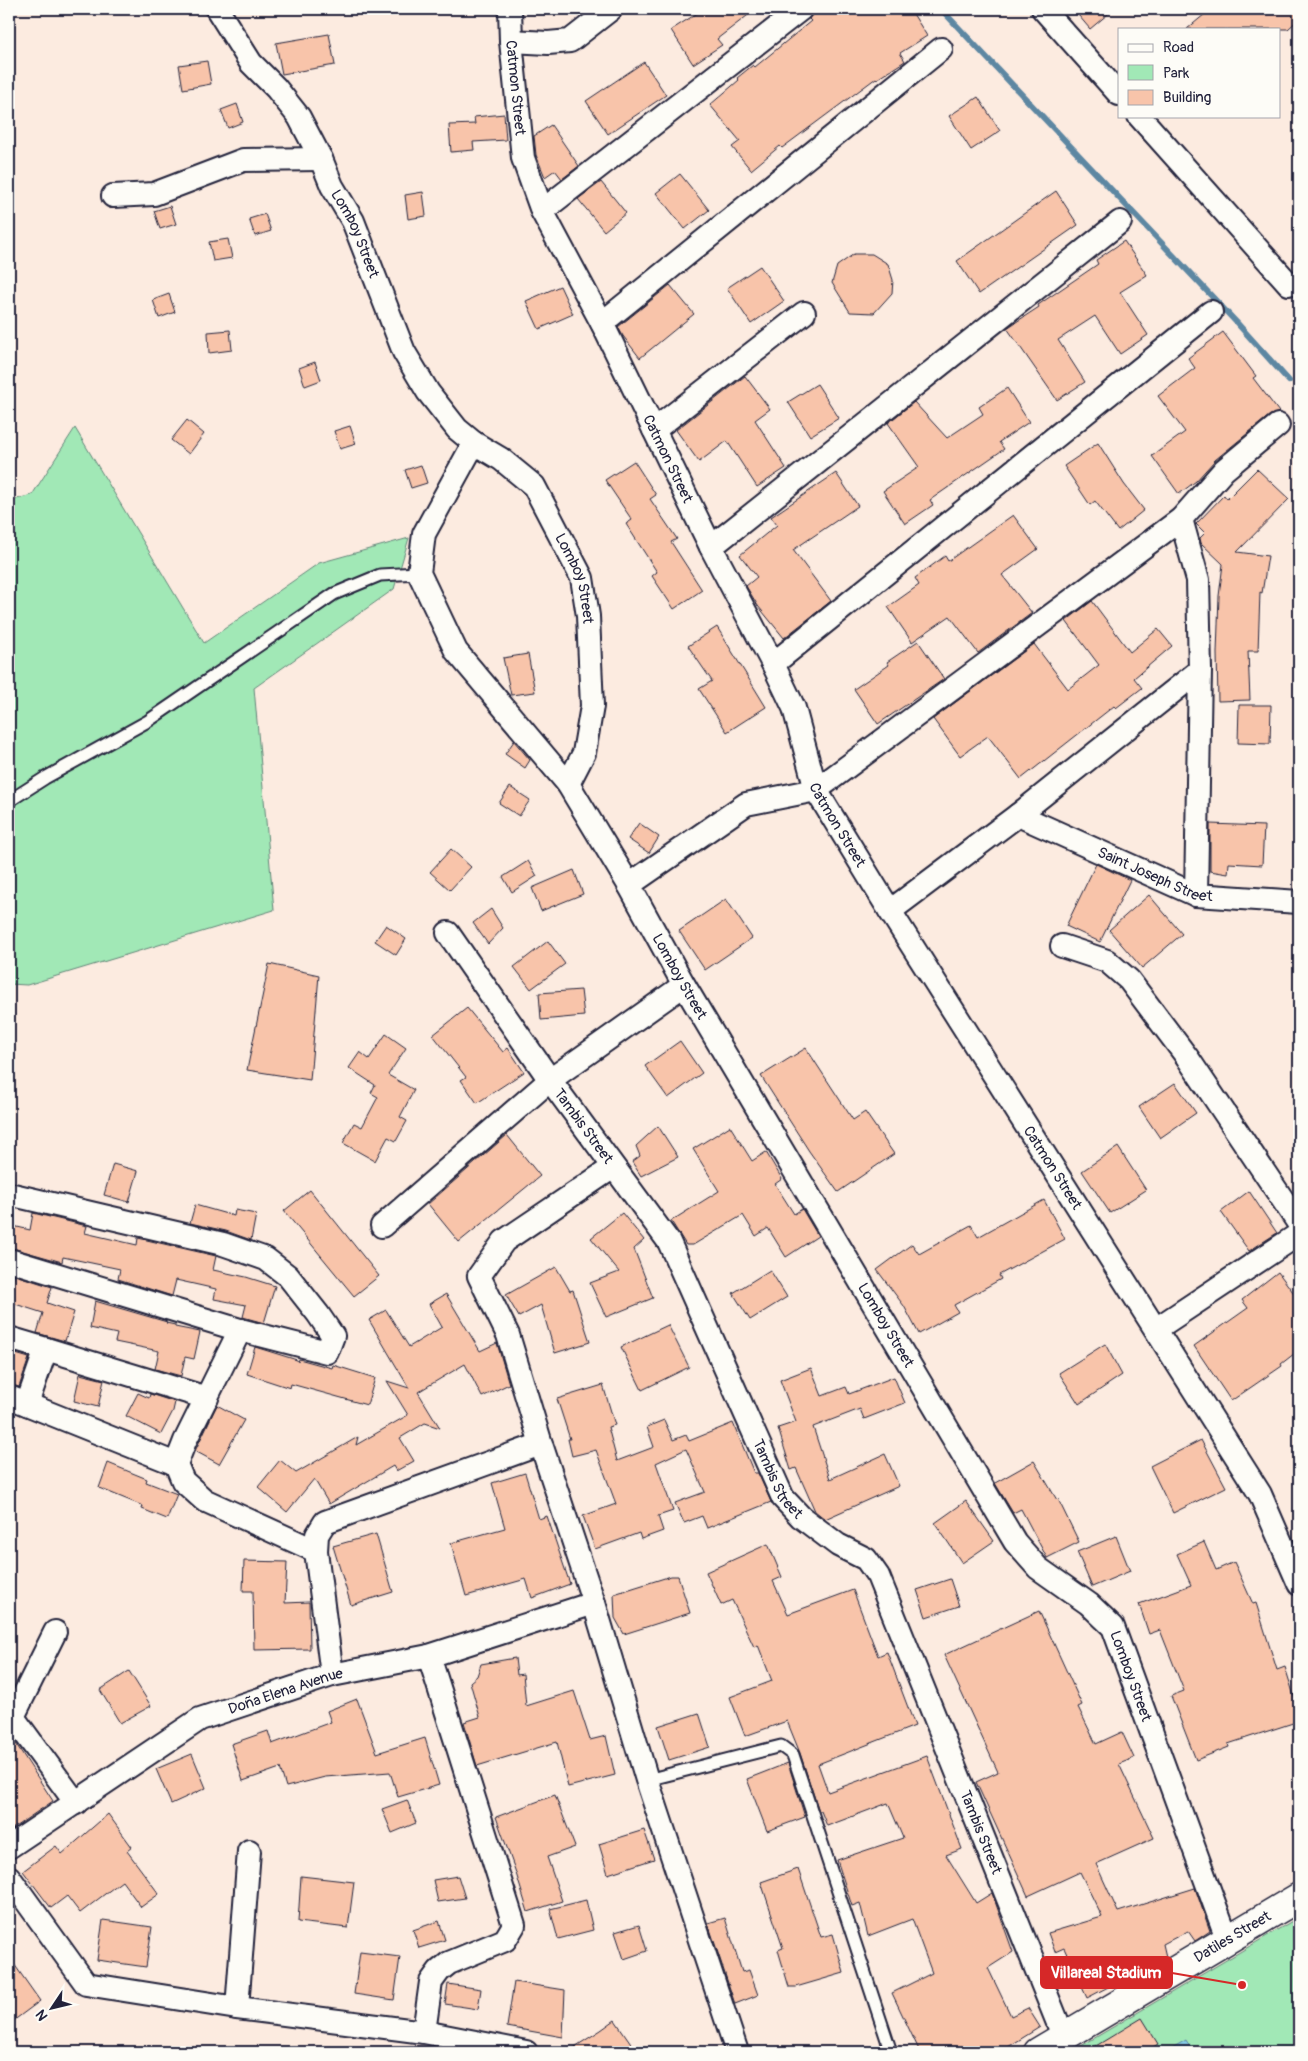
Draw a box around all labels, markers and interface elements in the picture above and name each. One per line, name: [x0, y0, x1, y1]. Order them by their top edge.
legend: [1118, 28, 1280, 118]
text: Road: [1163, 38, 1194, 57]
street label: Catmon Street: [501, 39, 530, 137]
text: Park: [1163, 64, 1190, 83]
text: Building: [1163, 88, 1211, 107]
street label: Lomboy Street: [327, 186, 384, 281]
street label: Catmon Street: [639, 412, 698, 507]
street label: Lomboy Street: [551, 530, 598, 625]
street label: Catmon Street: [805, 781, 871, 871]
street label: Saint Joseph Street: [1095, 843, 1214, 906]
street label: Lomboy Street: [648, 930, 712, 1023]
street label: Tambis Street: [550, 1085, 618, 1168]
street label: Catmon Street: [1019, 1122, 1087, 1214]
street label: Lomboy Street: [854, 1279, 919, 1372]
street label: Tambis Street: [749, 1436, 808, 1523]
street label: Lomboy Street: [1106, 1628, 1157, 1725]
street label: Doña Elena Avenue: [226, 1663, 345, 1718]
street label: Tambis Street: [956, 1788, 1007, 1878]
street label: Datiles Street: [1190, 1906, 1275, 1967]
callout: Villareal Stadium: [1041, 1957, 1172, 1988]
text: Villareal Stadium: [1050, 1963, 1162, 1983]
north arrow: [28, 1984, 78, 2034]
text: N: [32, 2006, 51, 2024]

